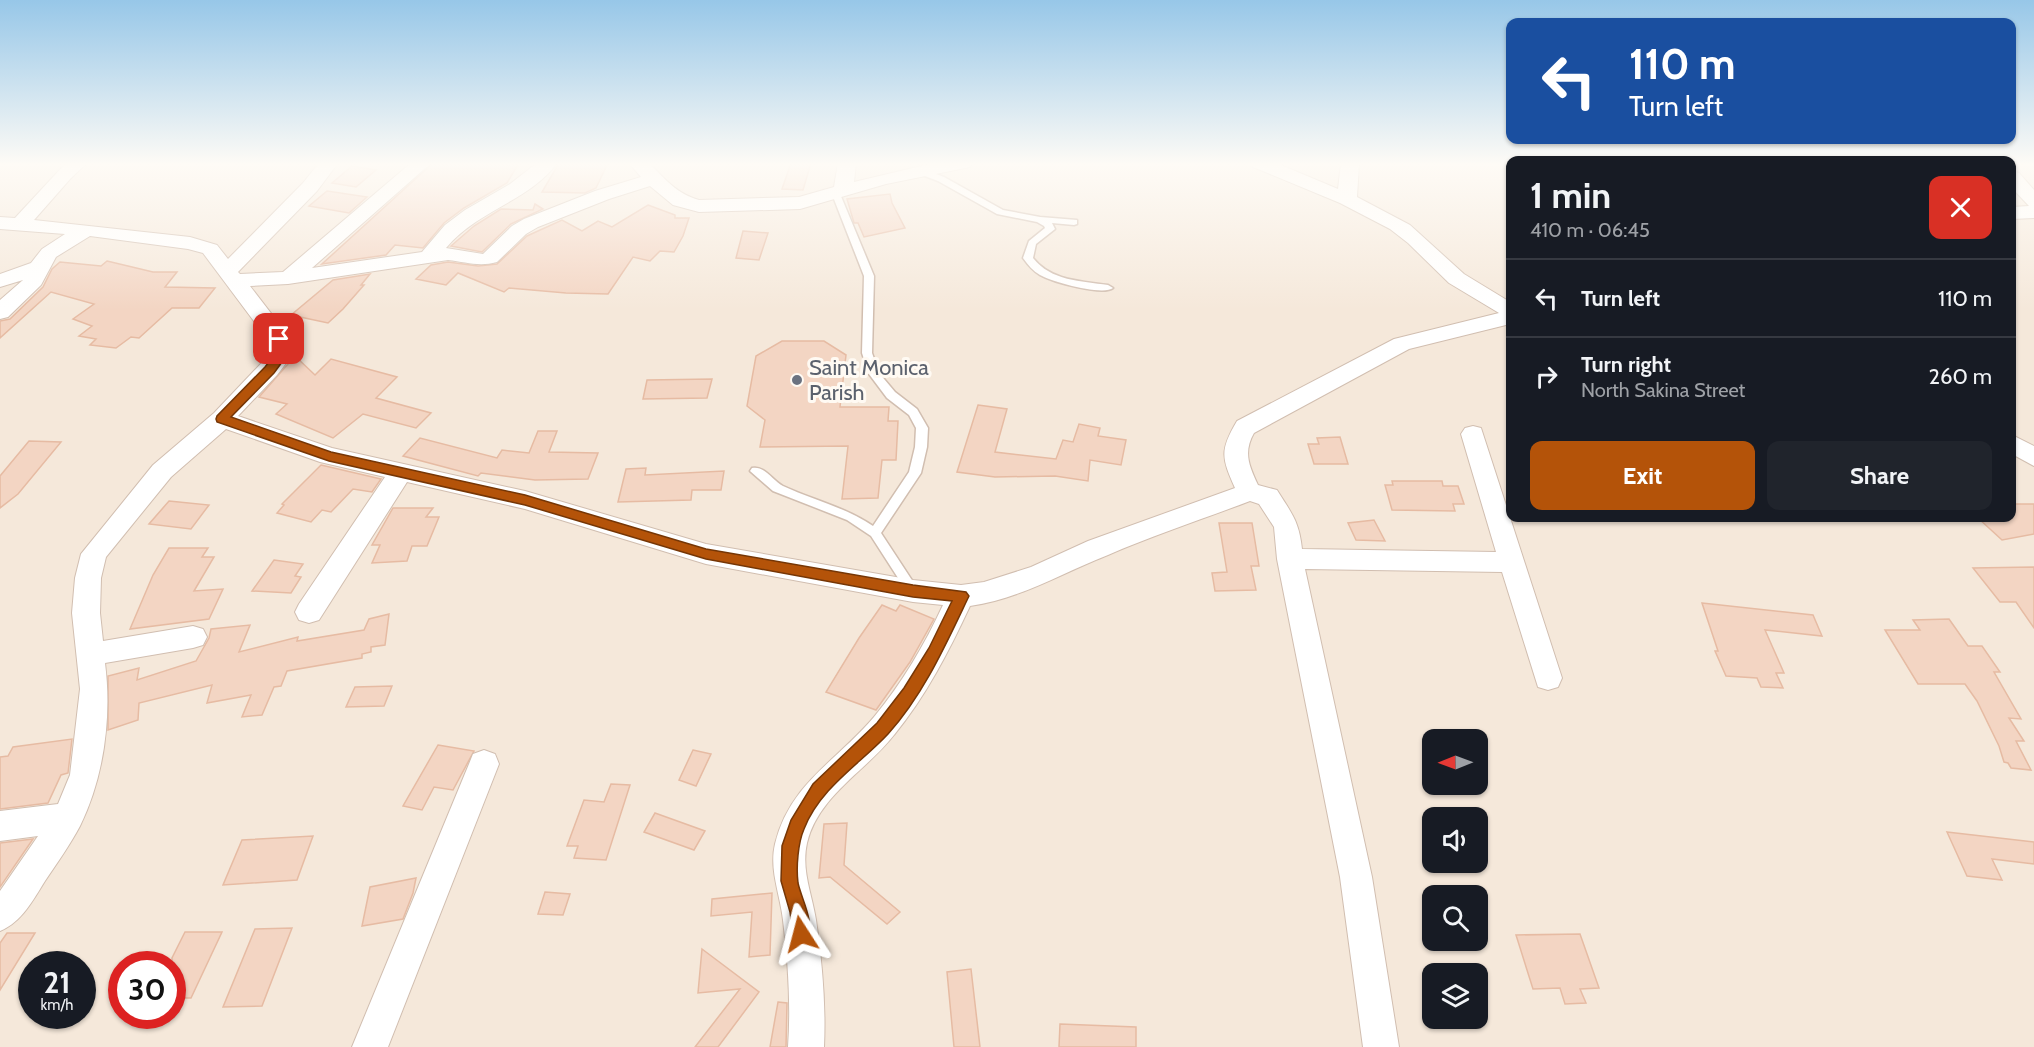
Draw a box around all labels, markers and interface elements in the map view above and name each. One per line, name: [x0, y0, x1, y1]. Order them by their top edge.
text: 110 m: [1629, 38, 1736, 90]
icon: left: [1530, 42, 1608, 120]
text: Turn left: [1629, 90, 1723, 123]
text: 1 min: [1530, 173, 1611, 217]
button: close: [1929, 176, 1992, 239]
text: 410 m · 06:45: [1530, 218, 1650, 242]
icon: left: [1530, 282, 1563, 315]
text: Turn left: [1581, 285, 1660, 312]
text: 110 m: [1938, 285, 1992, 312]
pin: [253, 313, 304, 364]
icon: arrive: [262, 322, 295, 355]
text: Turn right: [1581, 351, 1671, 378]
place label: Saint Monica Parish: [809, 354, 929, 406]
icon: right: [1530, 360, 1563, 393]
text: 260 m: [1928, 363, 1992, 390]
marker: Saint Monica Parish: [790, 373, 804, 387]
text: North Sakina Street: [1581, 378, 1745, 402]
button: Exit: [1530, 441, 1755, 510]
button: Share: [1767, 441, 1992, 510]
north arrow: [1422, 729, 1488, 795]
map controls: [1422, 729, 1488, 1029]
button: sound: [1422, 807, 1488, 873]
button: search: [1422, 885, 1488, 951]
position arrow: [769, 902, 833, 966]
speed limit sign: 30: [108, 951, 186, 1029]
button: layers: [1422, 963, 1488, 1029]
text: 21: [44, 964, 70, 1001]
text: km/h: [41, 996, 73, 1014]

